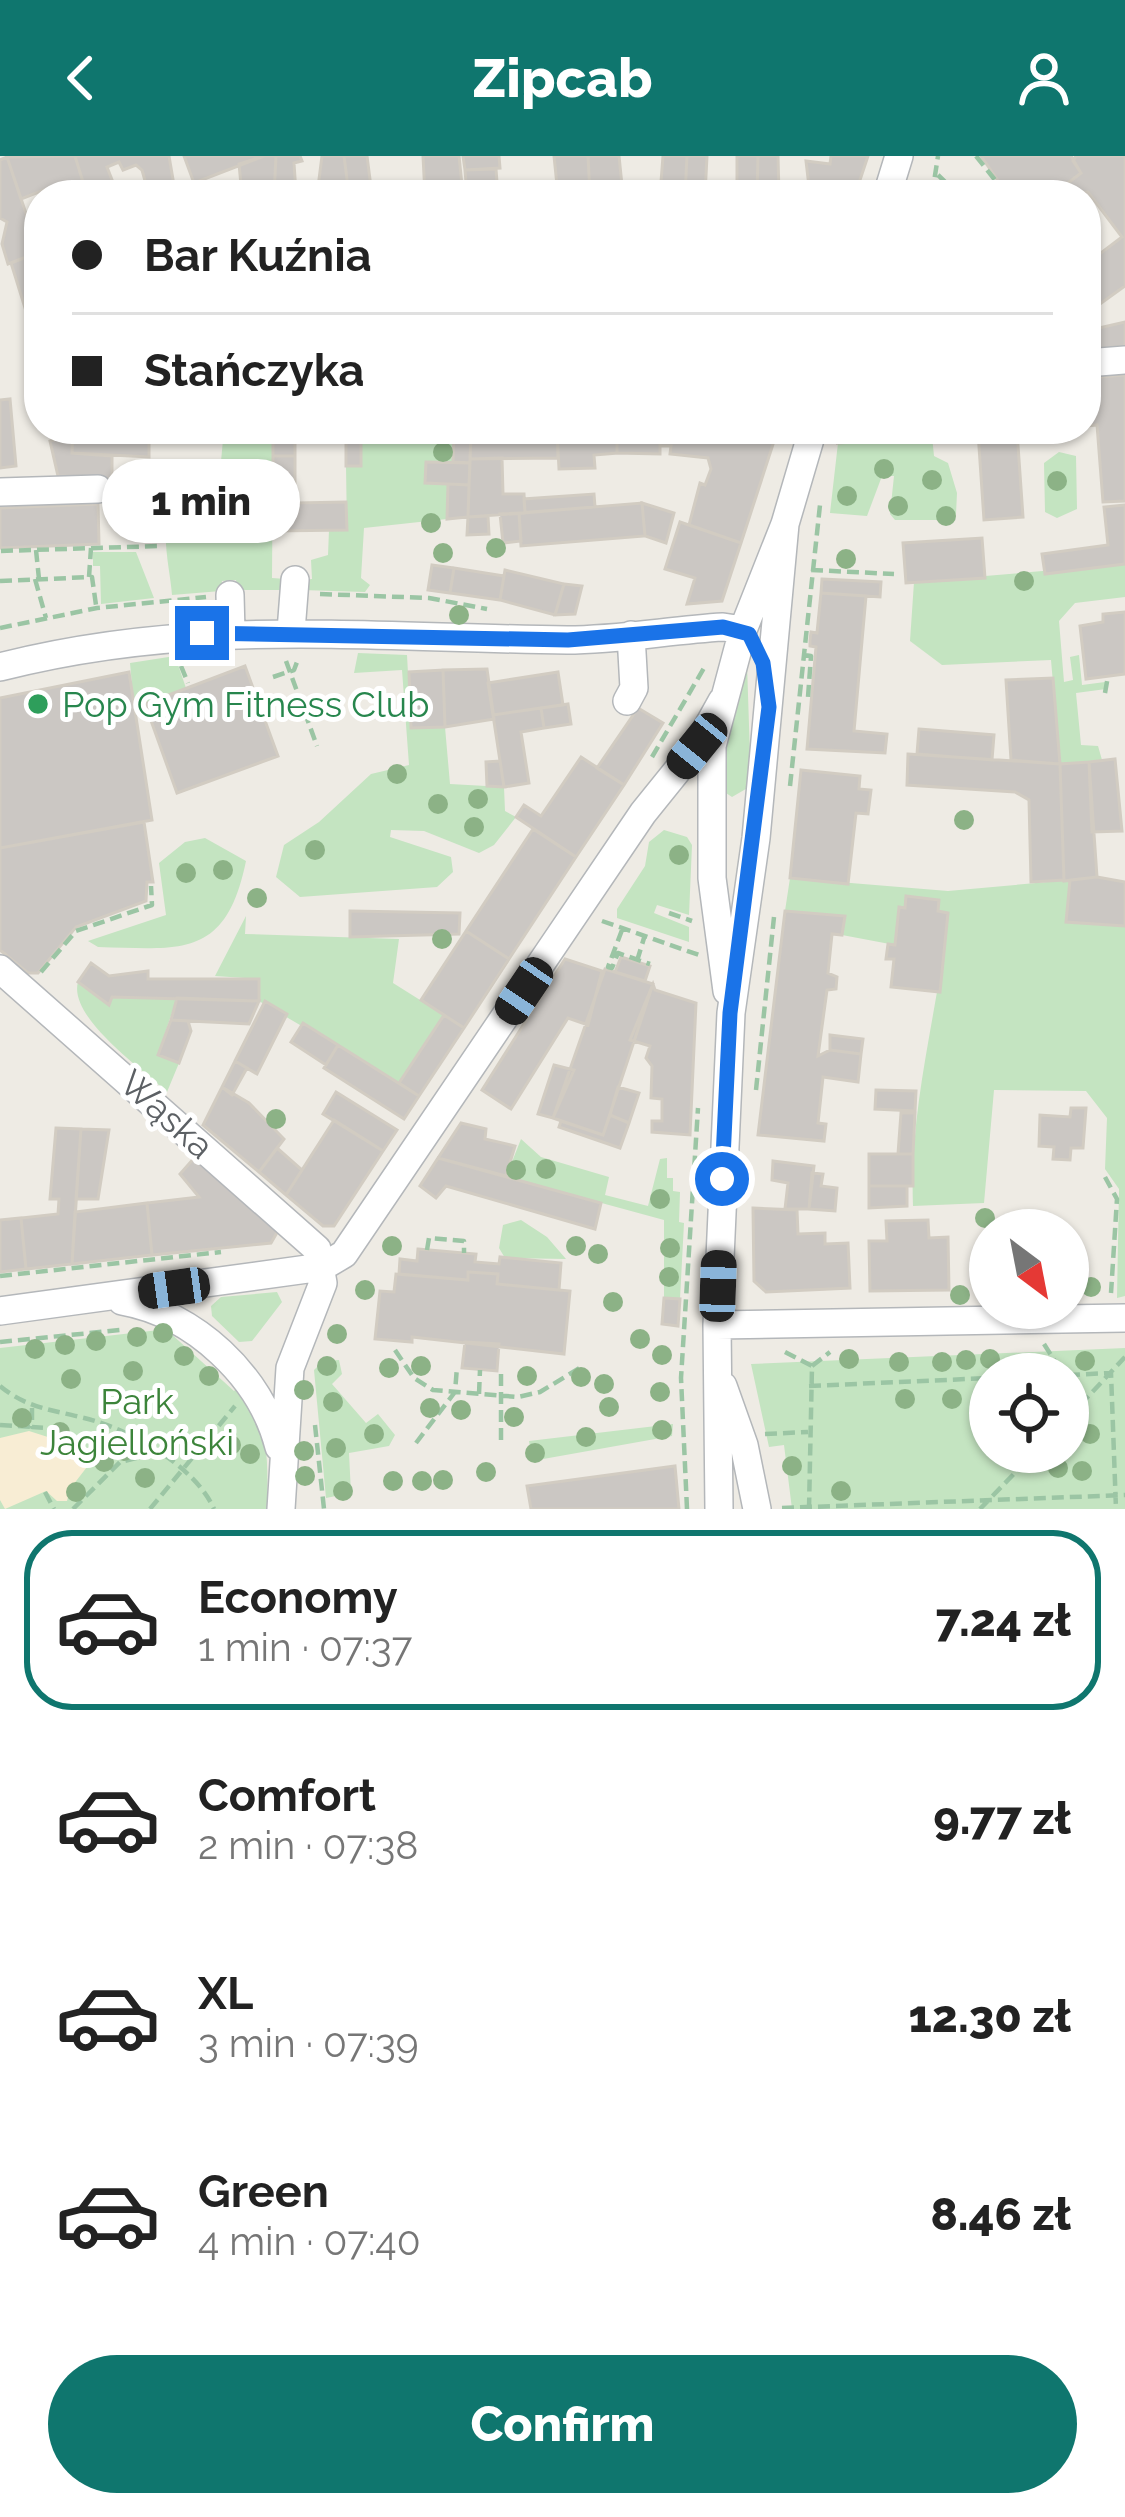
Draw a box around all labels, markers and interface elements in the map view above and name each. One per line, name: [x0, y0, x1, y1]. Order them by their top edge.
icon: back: [48, 45, 114, 111]
icon: person: [1011, 45, 1077, 111]
text: Zipcab: [473, 46, 652, 110]
text: Bar Kuźnia: [144, 229, 372, 282]
text: Stańczyka: [144, 344, 364, 397]
callout: 1 min: [103, 459, 301, 543]
text: 1 min: [151, 478, 251, 524]
route end: [175, 606, 229, 660]
place label: Pop Gym Fitness Club: [62, 683, 429, 725]
marker: Pop Gym Fitness Club: [25, 691, 51, 717]
car: [660, 707, 734, 785]
car: [489, 951, 559, 1031]
street label: Wąska: [112, 1061, 222, 1167]
route start: [695, 1152, 749, 1206]
north arrow: [969, 1209, 1089, 1329]
map controls: [969, 1209, 1089, 1473]
car: [699, 1249, 737, 1323]
car: [136, 1265, 212, 1311]
button: locate: [969, 1353, 1089, 1473]
park label: Park Jagielloński: [40, 1380, 234, 1463]
icon: car: [54, 1566, 162, 1674]
text: Economy: [198, 1571, 398, 1624]
text: 7.24 zł: [935, 1594, 1071, 1647]
text: 1 min · 07:37: [198, 1624, 412, 1670]
icon: car: [54, 1764, 162, 1872]
text: Comfort: [198, 1769, 376, 1822]
text: 9.77 zł: [933, 1792, 1071, 1845]
text: 2 min · 07:38: [198, 1822, 418, 1868]
icon: car: [54, 1962, 162, 2070]
text: XL: [198, 1967, 253, 2020]
text: 12.30 zł: [909, 1990, 1071, 2043]
text: 3 min · 07:39: [198, 2020, 419, 2066]
icon: car: [54, 2160, 162, 2268]
text: Green: [198, 2165, 329, 2218]
text: 8.46 zł: [930, 2188, 1071, 2241]
text: 4 min · 07:40: [198, 2218, 421, 2264]
button: Confirm: [48, 2355, 1077, 2493]

